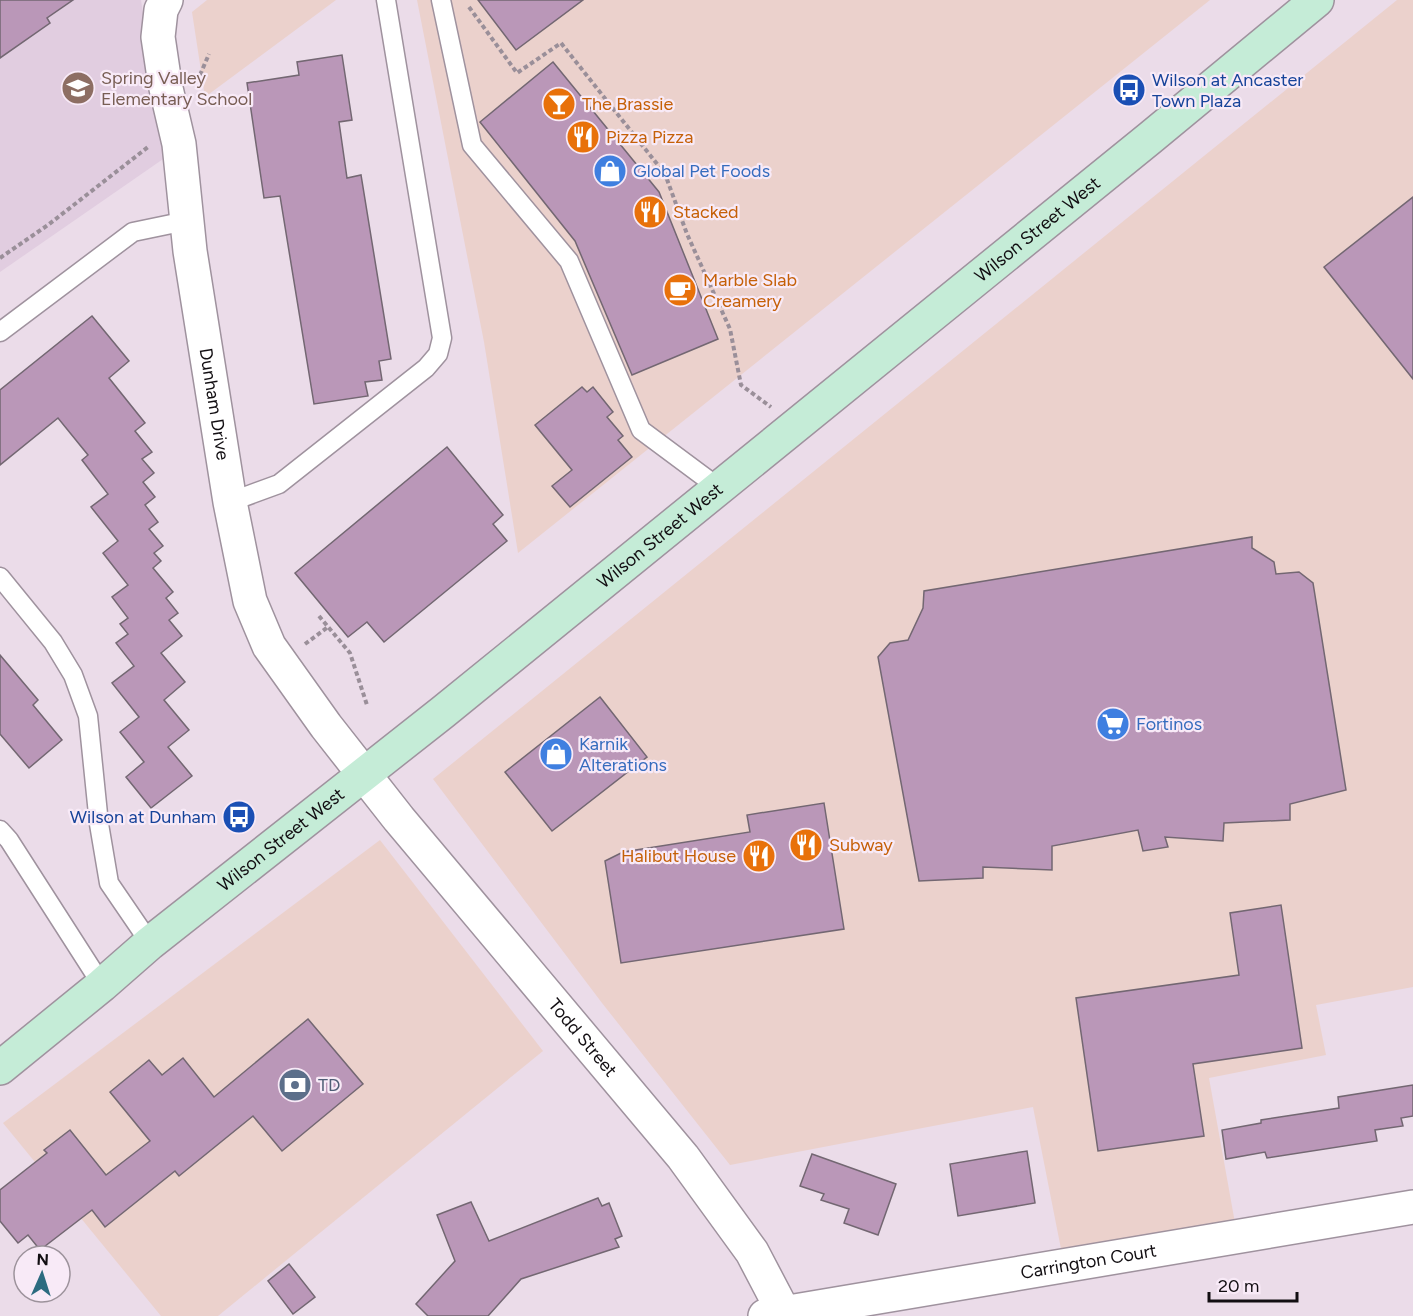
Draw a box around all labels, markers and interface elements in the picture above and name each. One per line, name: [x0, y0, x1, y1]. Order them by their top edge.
place label: Spring Valley Elementary School: [101, 67, 252, 110]
place label: Wilson at Ancaster Town Plaza: [1152, 69, 1303, 112]
school or university icon: Spring Valley Elementary School: [60, 70, 96, 106]
bus stop icon: Wilson at Ancaster Town Plaza: [1111, 72, 1147, 108]
bar icon: The Brassie: [541, 86, 577, 122]
place label: The Brassie: [582, 93, 673, 115]
restaurant icon: Pizza Pizza: [565, 119, 601, 155]
place label: Pizza Pizza: [606, 126, 693, 148]
shop icon: Global Pet Foods: [592, 153, 628, 189]
place label: Global Pet Foods: [633, 160, 770, 182]
street label: Wilson Street West: [970, 172, 1105, 287]
restaurant icon: Stacked: [632, 194, 668, 230]
place label: Stacked: [673, 201, 739, 223]
place label: Marble Slab Creamery: [703, 269, 797, 312]
cafe icon: Marble Slab Creamery: [662, 272, 698, 308]
street label: Dunham Drive: [195, 346, 234, 462]
street label: Wilson Street West: [593, 478, 727, 593]
supermarket icon: Fortinos: [1095, 706, 1131, 742]
place label: Fortinos: [1136, 713, 1202, 735]
place label: Karnik Alterations: [579, 733, 667, 776]
shop icon: Karnik Alterations: [538, 736, 574, 772]
street label: Wilson Street West: [213, 783, 349, 896]
bus stop icon: Wilson at Dunham: [221, 799, 257, 835]
place label: Wilson at Dunham: [70, 806, 216, 828]
restaurant icon: Subway: [788, 827, 824, 863]
place label: Subway: [829, 834, 893, 856]
restaurant icon: Halibut House: [741, 838, 777, 874]
place label: Halibut House: [621, 845, 736, 867]
street label: Todd Street: [544, 994, 622, 1081]
bank icon: TD: [277, 1067, 313, 1103]
place label: TD: [318, 1074, 340, 1096]
street label: Carrington Court: [1019, 1239, 1158, 1284]
north arrow: [12, 1244, 72, 1304]
text: N: [36, 1250, 49, 1269]
scale bar: [1209, 1265, 1298, 1303]
text: 20 m: [1218, 1275, 1259, 1297]

